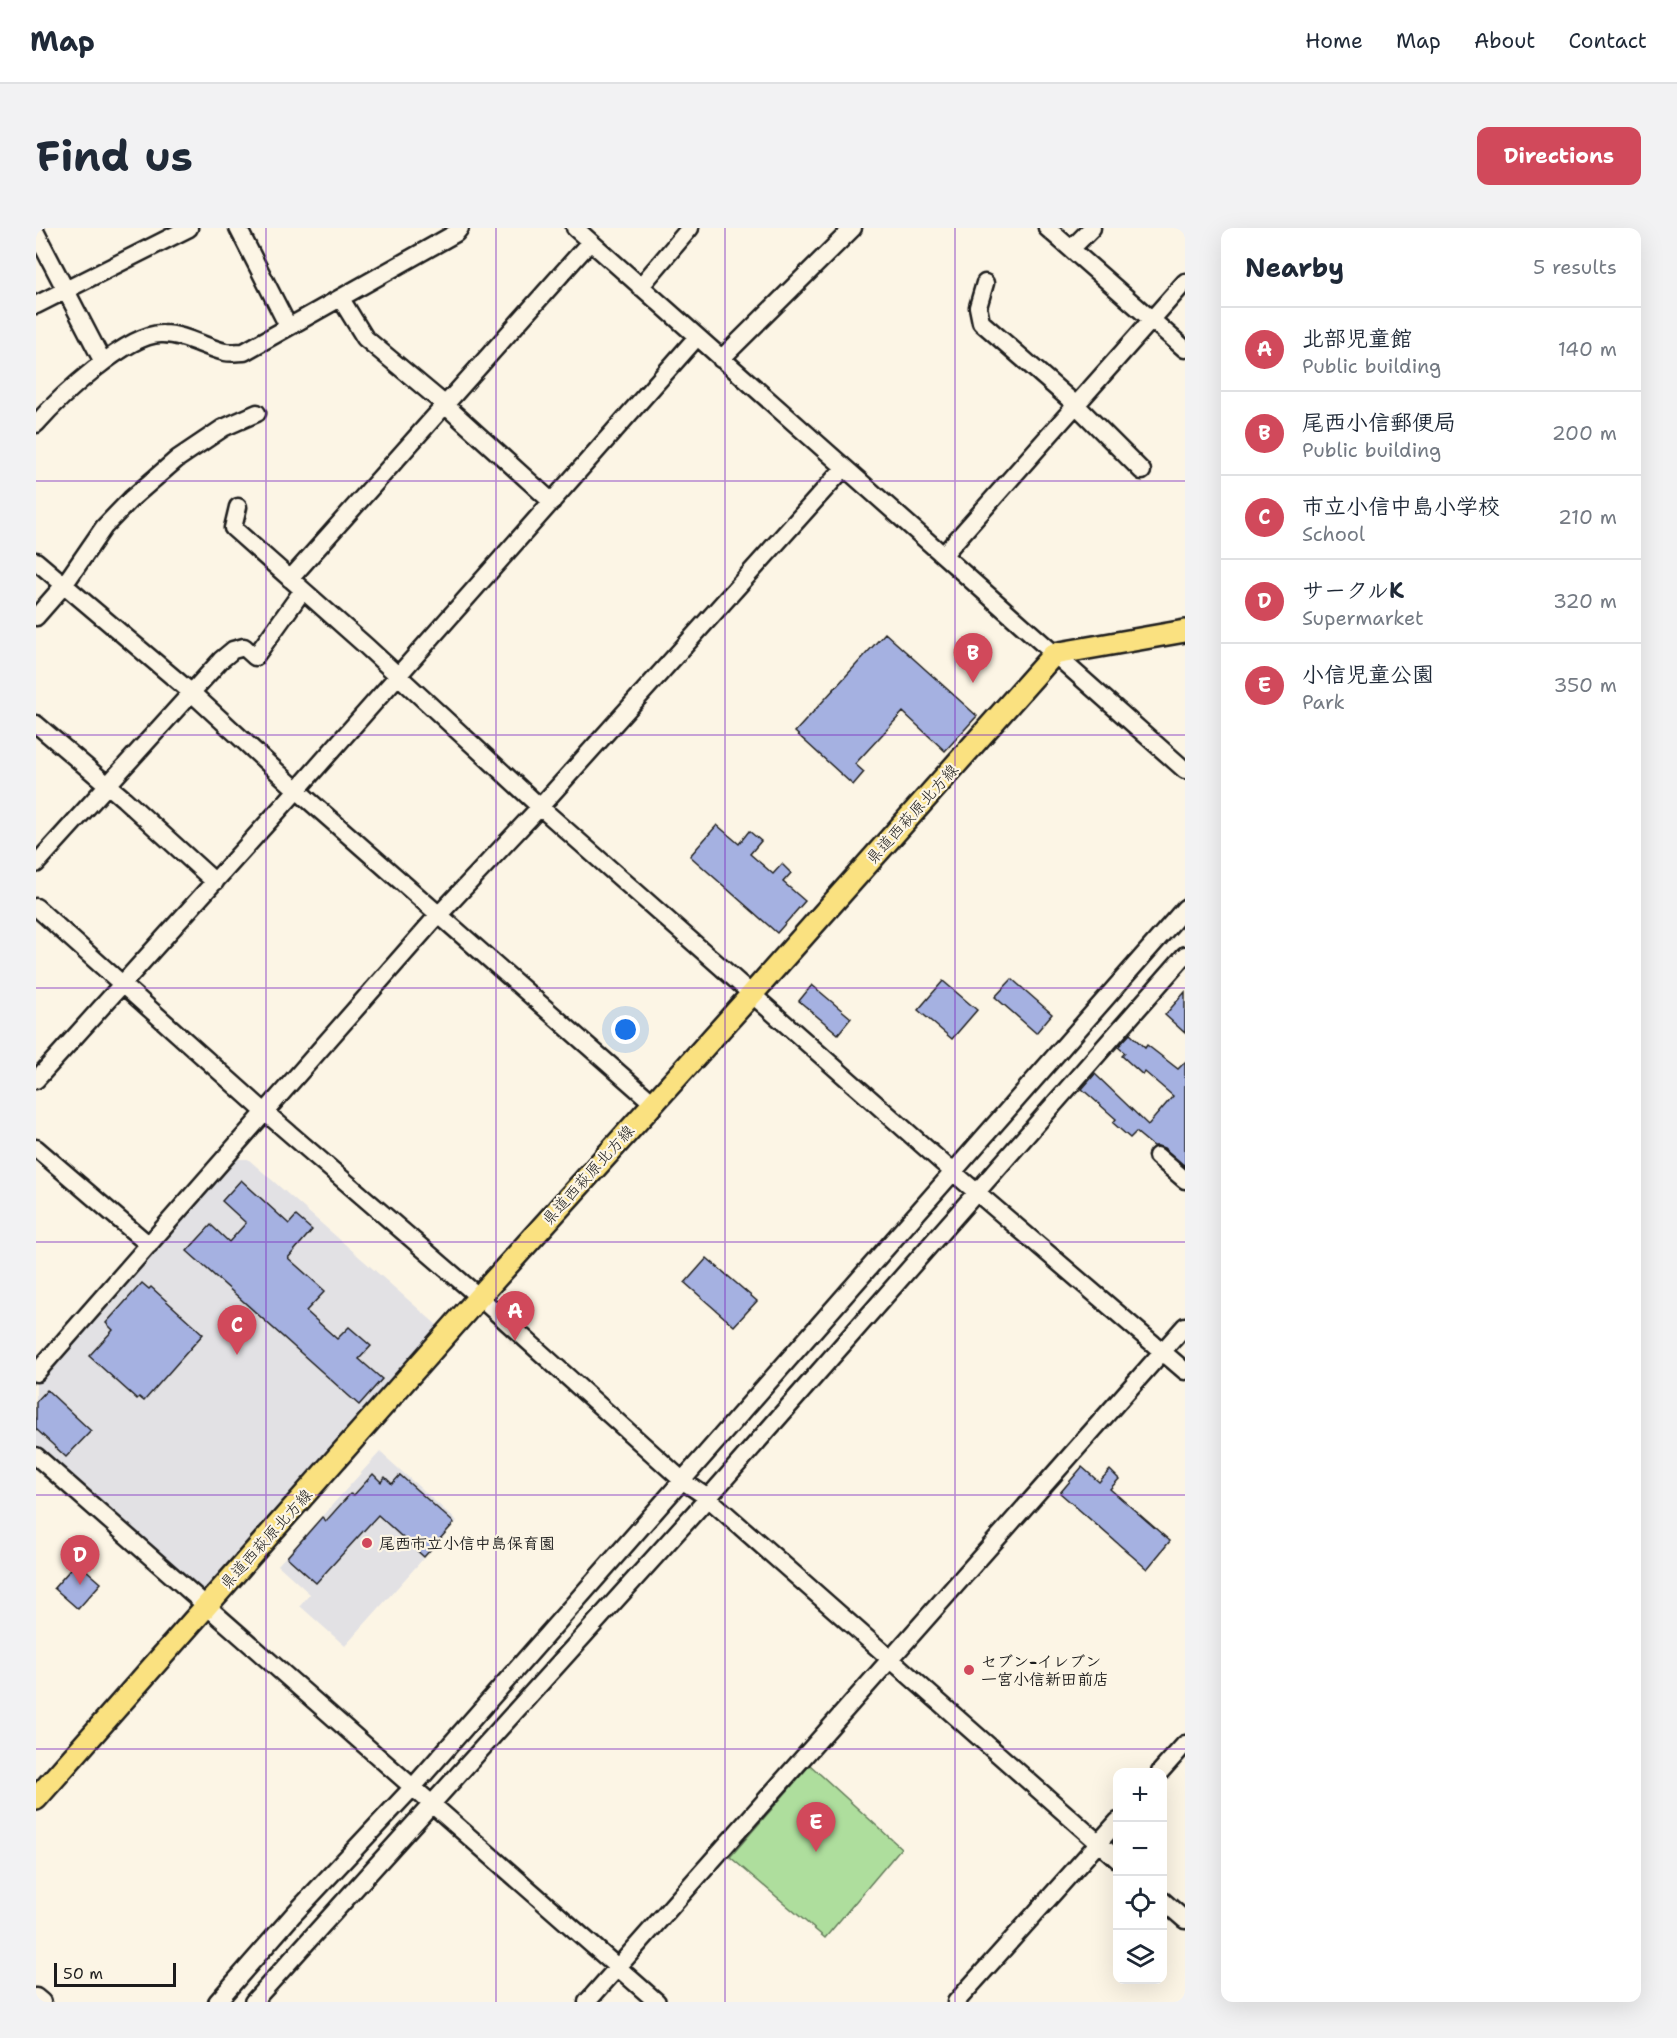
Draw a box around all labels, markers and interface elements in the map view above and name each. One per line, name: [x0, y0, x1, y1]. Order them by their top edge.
text: Map: [30, 22, 95, 60]
text: Home: [1305, 27, 1363, 55]
text: Map: [1396, 27, 1441, 55]
text: About: [1474, 27, 1535, 55]
text: Contact: [1568, 27, 1647, 55]
button: Directions: [1477, 127, 1641, 185]
text: Find us: [36, 128, 193, 184]
text: Nearby: [1245, 250, 1344, 285]
text: 5 results: [1533, 254, 1617, 280]
text: 北部児童館: [1302, 324, 1412, 353]
text: A: [1257, 336, 1272, 362]
text: 140 m: [1558, 336, 1617, 362]
text: Public building: [1302, 353, 1441, 379]
text: 尾西小信郵便局: [1302, 408, 1456, 437]
text: B: [1258, 420, 1271, 446]
text: 200 m: [1552, 420, 1617, 446]
text: Public building: [1302, 437, 1441, 463]
text: 市立小信中島小学校: [1302, 492, 1500, 521]
text: C: [1258, 504, 1271, 530]
text: 210 m: [1558, 504, 1617, 530]
text: School: [1302, 521, 1365, 547]
text: サークルK: [1302, 576, 1404, 605]
text: D: [1257, 588, 1272, 614]
text: 320 m: [1553, 588, 1617, 614]
text: Supermarket: [1302, 605, 1424, 631]
pin: B: [954, 634, 992, 683]
text: 小信児童公園: [1302, 660, 1434, 689]
text: E: [1258, 672, 1271, 698]
text: 350 m: [1553, 672, 1617, 698]
text: Park: [1302, 689, 1345, 715]
street label: 県道西萩原北方線: [861, 759, 963, 869]
your location: [611, 1015, 640, 1044]
street label: 県道西萩原北方線: [537, 1120, 639, 1230]
pin: A: [496, 1292, 534, 1341]
pin: C: [218, 1306, 256, 1355]
street label: 県道西萩原北方線: [215, 1484, 317, 1594]
place label: 尾西市立小信中島保育園: [379, 1533, 555, 1554]
pin: D: [60, 1536, 99, 1585]
marker: 尾西市立小信中島保育園: [360, 1536, 374, 1550]
place label: セブン-イレブン 一宮小信新田前店: [981, 1651, 1109, 1690]
marker: セブン-イレブン 一宮小信新田前店: [962, 1663, 976, 1677]
map controls: [1113, 1768, 1167, 1984]
button: +: [1113, 1768, 1167, 1822]
pin: E: [796, 1802, 836, 1852]
button: −: [1113, 1822, 1167, 1876]
button: locate: [1113, 1876, 1167, 1930]
button: layers: [1113, 1930, 1167, 1984]
scale bar: [54, 1960, 176, 1988]
text: 50 m: [63, 1963, 103, 1984]

